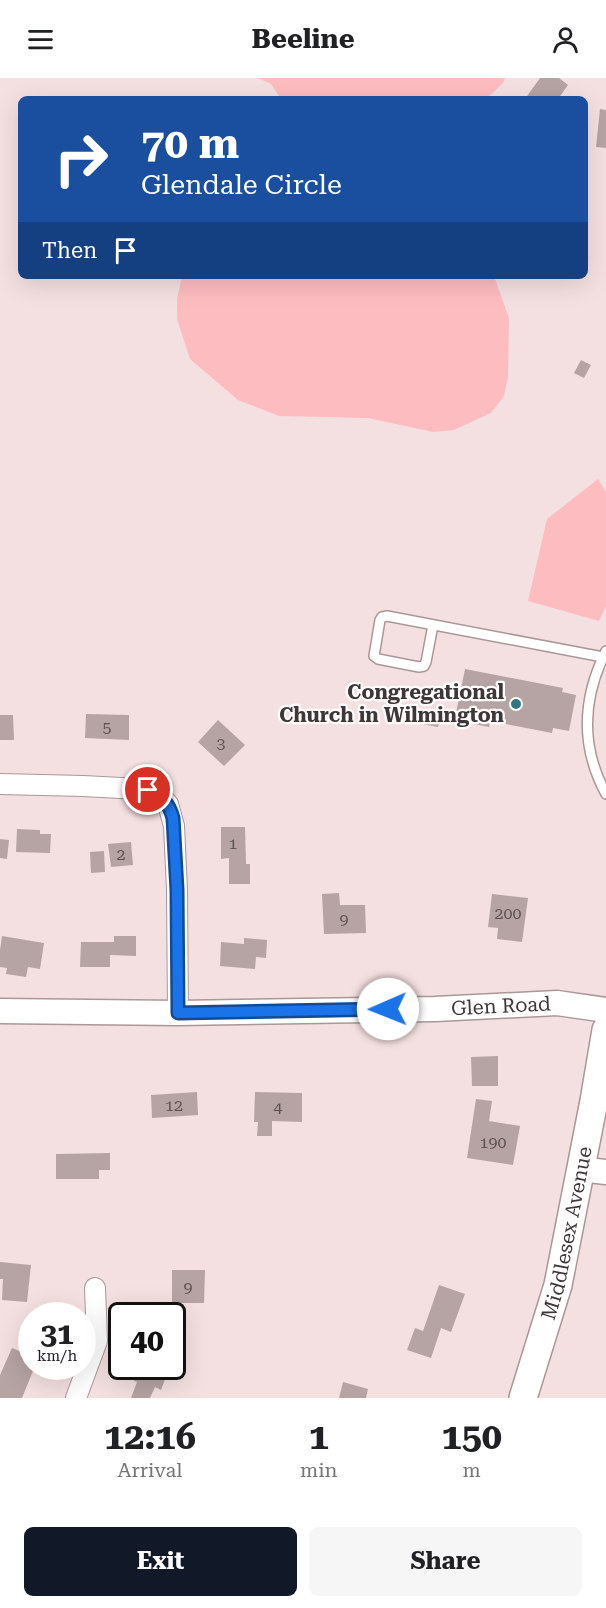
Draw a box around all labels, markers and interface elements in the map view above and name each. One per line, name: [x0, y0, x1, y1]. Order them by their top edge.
icon: menu: [24, 23, 57, 56]
text: Beeline: [251, 23, 355, 55]
icon: person: [549, 23, 582, 56]
text: 70 m: [141, 119, 239, 168]
icon: right: [42, 120, 120, 198]
text: Glendale Circle: [141, 169, 342, 201]
icon: arrive: [109, 234, 142, 267]
text: Then: [42, 238, 97, 263]
place label: Congregational Church in Wilmington: [279, 680, 505, 727]
marker: Congregational Church in Wilmington: [509, 697, 523, 711]
house number: 5: [103, 718, 112, 737]
house number: 3: [217, 734, 226, 753]
pin: [122, 764, 173, 815]
icon: arrive: [131, 773, 164, 806]
house number: 1: [229, 834, 238, 853]
house number: 2: [117, 845, 126, 864]
house number: 200: [495, 904, 521, 923]
house number: 9: [340, 910, 349, 929]
position arrow: [356, 977, 420, 1041]
street label: Glen Road: [450, 991, 551, 1020]
house number: 12: [165, 1096, 183, 1115]
house number: 4: [274, 1098, 283, 1117]
house number: 190: [480, 1133, 506, 1152]
street label: Middlesex Avenue: [536, 1144, 597, 1323]
house number: 9: [184, 1278, 193, 1297]
speed limit sign: 40: [108, 1302, 186, 1380]
text: 31: [40, 1316, 74, 1351]
text: km/h: [37, 1347, 77, 1365]
text: 12:16: [104, 1416, 196, 1458]
text: 1: [309, 1416, 329, 1458]
text: 150: [442, 1416, 502, 1458]
text: Arrival: [117, 1458, 182, 1482]
text: min: [300, 1458, 337, 1482]
text: m: [463, 1458, 481, 1482]
button: Exit: [24, 1527, 297, 1596]
button: Share: [309, 1527, 582, 1596]

